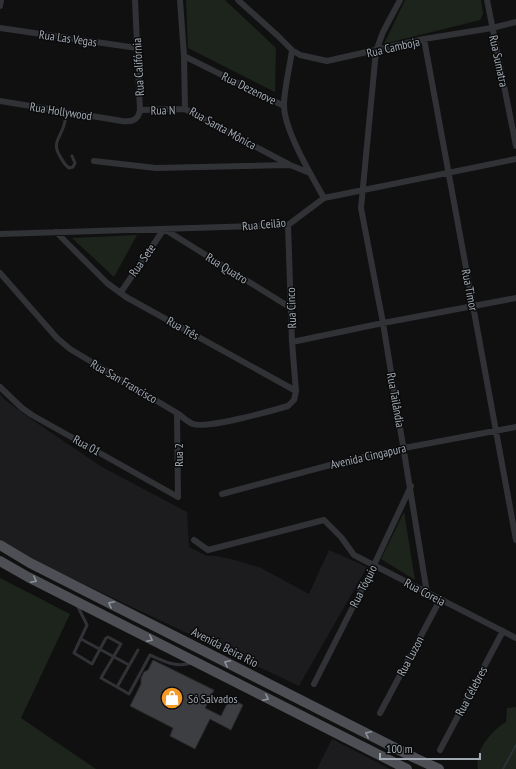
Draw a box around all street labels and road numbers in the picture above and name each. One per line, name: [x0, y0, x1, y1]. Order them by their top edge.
street label: Rua Las Vegas: [38, 27, 98, 49]
street label: Rua Camboja: [365, 34, 421, 60]
street label: Rua Sumatra: [486, 34, 512, 89]
street label: Rua Califórnia: [129, 37, 147, 96]
street label: Rua Dezenove: [219, 68, 279, 108]
street label: Rua Hollywood: [29, 99, 93, 123]
street label: Rua N: [150, 102, 176, 118]
street label: Rua Santa Mônica: [187, 104, 259, 153]
street label: Rua Ceilão: [242, 215, 286, 233]
street label: Rua Sete: [125, 241, 159, 279]
street label: Rua Quatro: [203, 249, 251, 287]
street label: Rua Timor: [459, 268, 482, 313]
street label: Rua Cinco: [283, 287, 299, 329]
street label: Rua Três: [164, 313, 202, 343]
street label: Rua San Francisco: [88, 356, 160, 406]
street label: Rua Tailândia: [384, 372, 408, 429]
street label: Rua 01: [71, 431, 103, 459]
street label: Avenida Cingapura: [329, 440, 407, 472]
street label: Rua 2: [171, 443, 186, 467]
street label: Rua Tóquio: [346, 562, 380, 610]
street label: Rua Coreia: [402, 575, 448, 609]
street label: Avenida Beira Rio: [189, 624, 261, 670]
street label: Rua Luzon: [393, 634, 427, 678]
street label: Rua Célebres: [452, 664, 490, 718]

